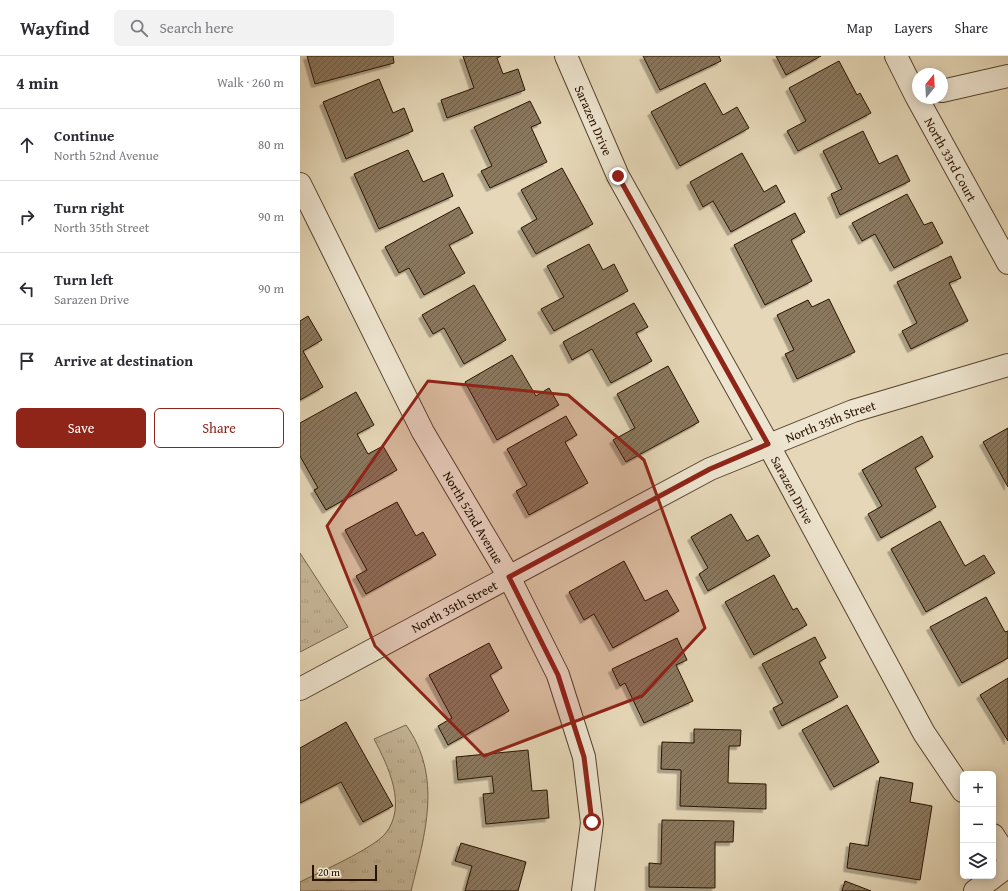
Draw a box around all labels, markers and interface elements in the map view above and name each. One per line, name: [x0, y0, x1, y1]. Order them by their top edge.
search box: [114, 10, 394, 46]
text: Wayfind: [20, 14, 90, 42]
icon: search: [128, 17, 150, 39]
text: Search here: [160, 17, 234, 38]
text: Map: [847, 18, 873, 38]
text: Layers: [895, 18, 933, 38]
text: Share: [955, 18, 988, 38]
north arrow: [912, 68, 948, 104]
text: 4 min: [16, 70, 58, 95]
text: Walk · 260 m: [217, 73, 284, 92]
street label: Sarazen Drive: [570, 82, 617, 159]
street label: North 33rd Court: [920, 114, 982, 205]
text: Continue: [54, 125, 115, 146]
icon: ahead: [16, 134, 38, 156]
text: 80 m: [258, 135, 284, 154]
text: North 52nd Avenue: [54, 146, 159, 165]
route end: [609, 167, 627, 185]
text: Turn right: [54, 197, 125, 218]
icon: right: [16, 206, 38, 228]
text: 90 m: [258, 207, 284, 226]
text: North 35th Street: [54, 218, 149, 237]
text: Turn left: [54, 269, 113, 290]
icon: left: [16, 278, 38, 300]
text: 90 m: [258, 279, 284, 298]
text: Sarazen Drive: [54, 290, 129, 309]
icon: arrive: [16, 350, 38, 372]
text: Arrive at destination: [54, 350, 193, 371]
street label: North 35th Street: [783, 396, 878, 447]
button: Save: [16, 408, 146, 448]
button: Share: [154, 408, 284, 448]
street label: Sarazen Drive: [766, 453, 819, 528]
street label: North 52nd Avenue: [438, 468, 508, 568]
street label: North 35th Street: [408, 576, 501, 638]
map controls: [960, 771, 996, 879]
button: +: [960, 771, 996, 807]
button: −: [960, 807, 996, 843]
route start: [583, 813, 601, 831]
button: layers: [960, 843, 996, 879]
scale bar: [312, 863, 377, 882]
text: 20 m: [318, 864, 340, 880]

